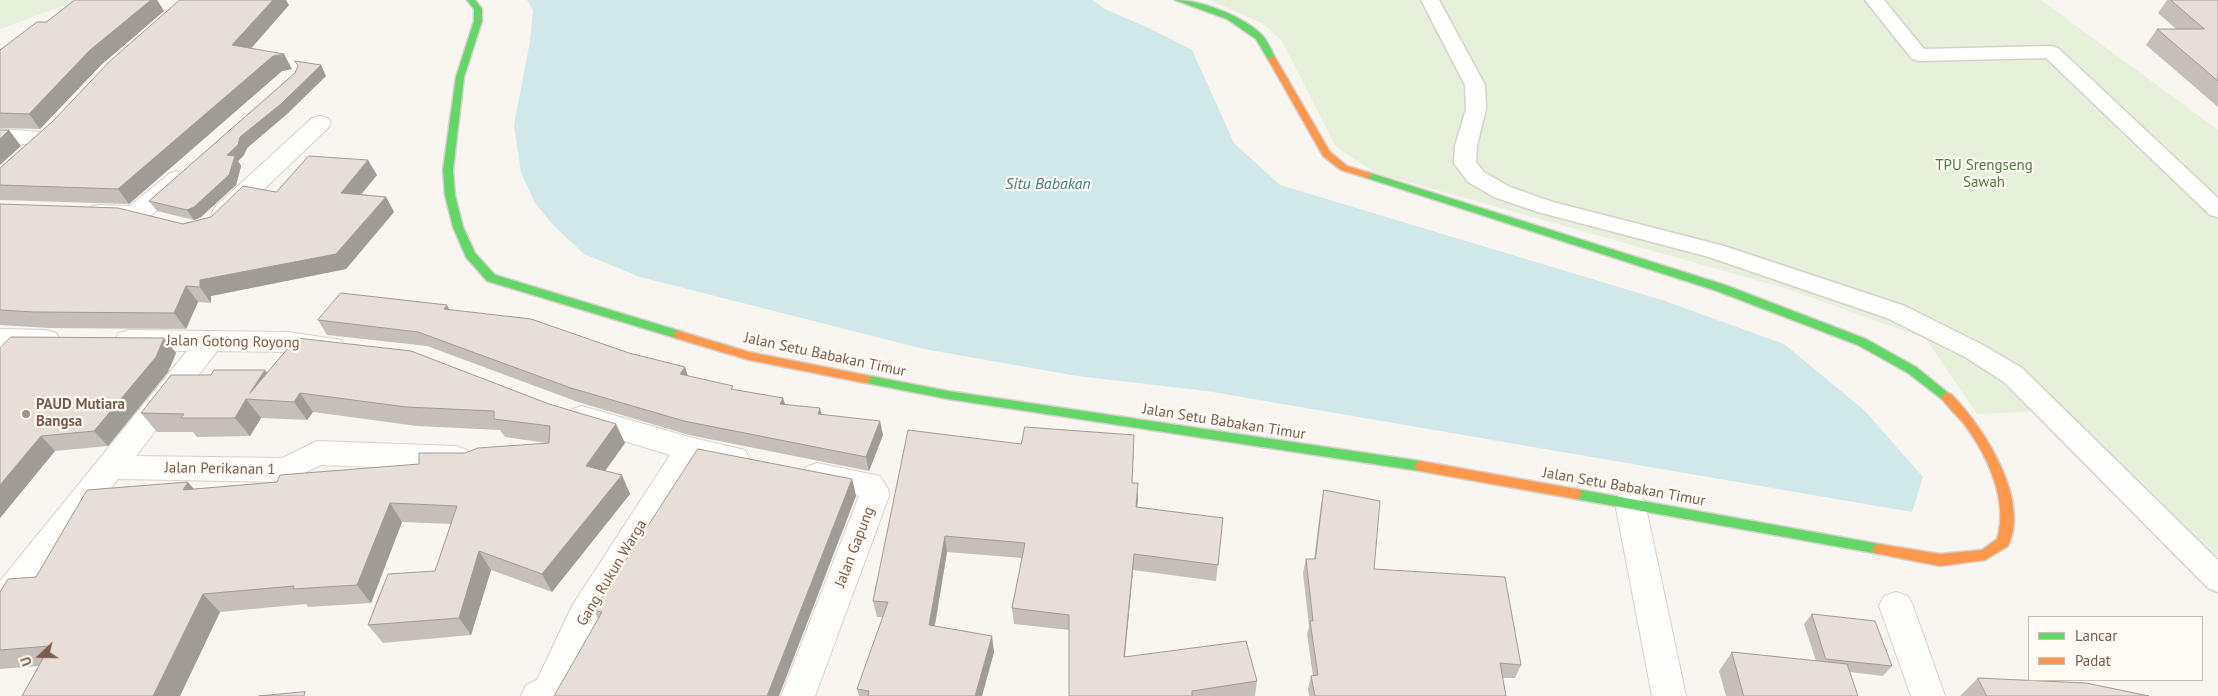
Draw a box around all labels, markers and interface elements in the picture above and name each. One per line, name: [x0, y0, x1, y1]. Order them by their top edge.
park label: TPU Srengseng Sawah: [1935, 157, 2033, 192]
water label: Situ Babakan: [1005, 174, 1091, 194]
street label: Jalan Setu Babakan Timur: [742, 329, 908, 381]
street label: Jalan Gotong Royong: [166, 332, 300, 352]
place label: PAUD Mutiara Bangsa: [36, 396, 125, 431]
street label: Jalan Setu Babakan Timur: [1141, 400, 1307, 444]
marker: PAUD Mutiara Bangsa: [20, 408, 32, 420]
street label: Jalan Perikanan 1: [164, 459, 276, 479]
street label: Jalan Setu Babakan Timur: [1541, 464, 1707, 510]
street label: Jalan Gapung: [831, 504, 879, 590]
street label: Gang Rukun Warga: [573, 516, 651, 630]
legend: [2028, 616, 2203, 681]
text: Lancar: [2075, 626, 2117, 645]
north arrow: [15, 631, 65, 681]
text: Padat: [2075, 651, 2111, 670]
text: U: [16, 654, 36, 669]

